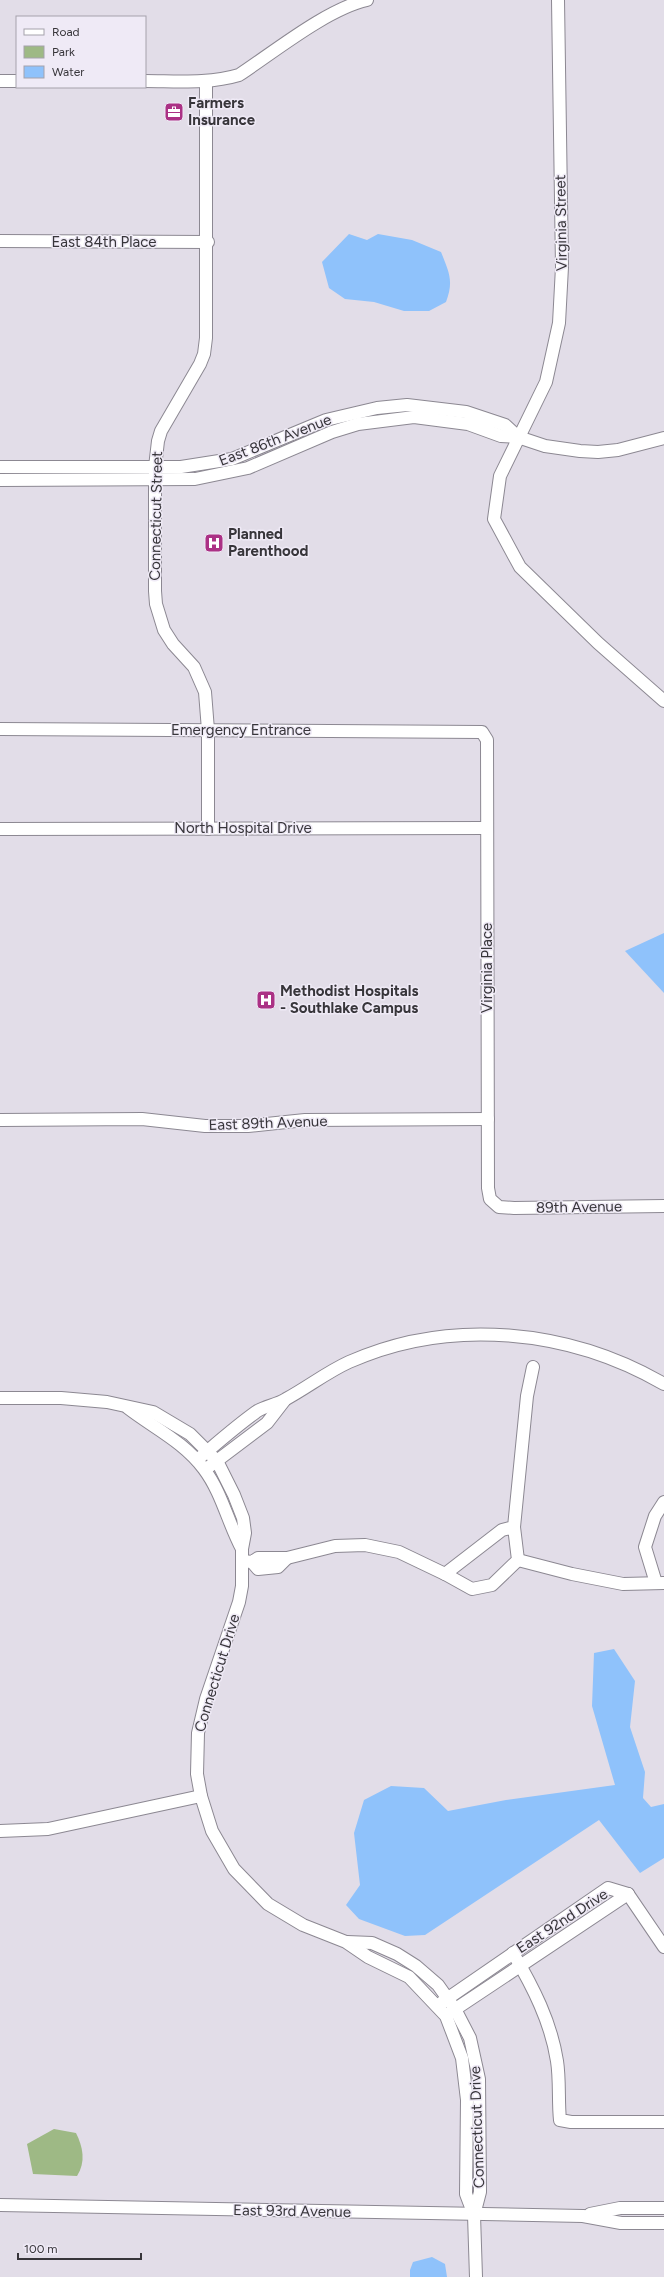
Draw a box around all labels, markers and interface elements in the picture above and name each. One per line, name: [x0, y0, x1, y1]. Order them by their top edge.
legend: [16, 16, 146, 88]
text: Road: [52, 25, 80, 39]
text: Park: [52, 45, 75, 59]
text: Water: [52, 65, 84, 79]
place label: Farmers Insurance: [188, 94, 256, 129]
office icon: Farmers Insurance: [163, 101, 185, 123]
street label: Virginia Street: [551, 174, 571, 271]
street label: East 84th Place: [51, 233, 157, 251]
street label: East 86th Avenue: [216, 410, 334, 470]
street label: Connecticut Street: [146, 451, 166, 581]
place label: Planned Parenthood: [228, 525, 308, 560]
hospital icon: Planned Parenthood: [203, 532, 225, 554]
street label: Emergency Entrance: [171, 721, 311, 739]
street label: North Hospital Drive: [174, 819, 312, 837]
street label: Virginia Place: [478, 923, 496, 1013]
place label: Methodist Hospitals - Southlake Campus: [280, 982, 418, 1017]
hospital icon: Methodist Hospitals - Southlake Campus: [255, 989, 277, 1011]
street label: East 89th Avenue: [208, 1112, 328, 1134]
street label: 89th Avenue: [536, 1197, 622, 1217]
street label: Connecticut Drive: [191, 1612, 243, 1734]
street label: East 92nd Drive: [513, 1885, 611, 1957]
street label: Connecticut Drive: [466, 2066, 488, 2188]
street label: East 93rd Avenue: [233, 2201, 351, 2221]
scale bar: [18, 2235, 141, 2261]
text: 100 m: [24, 2242, 58, 2256]

